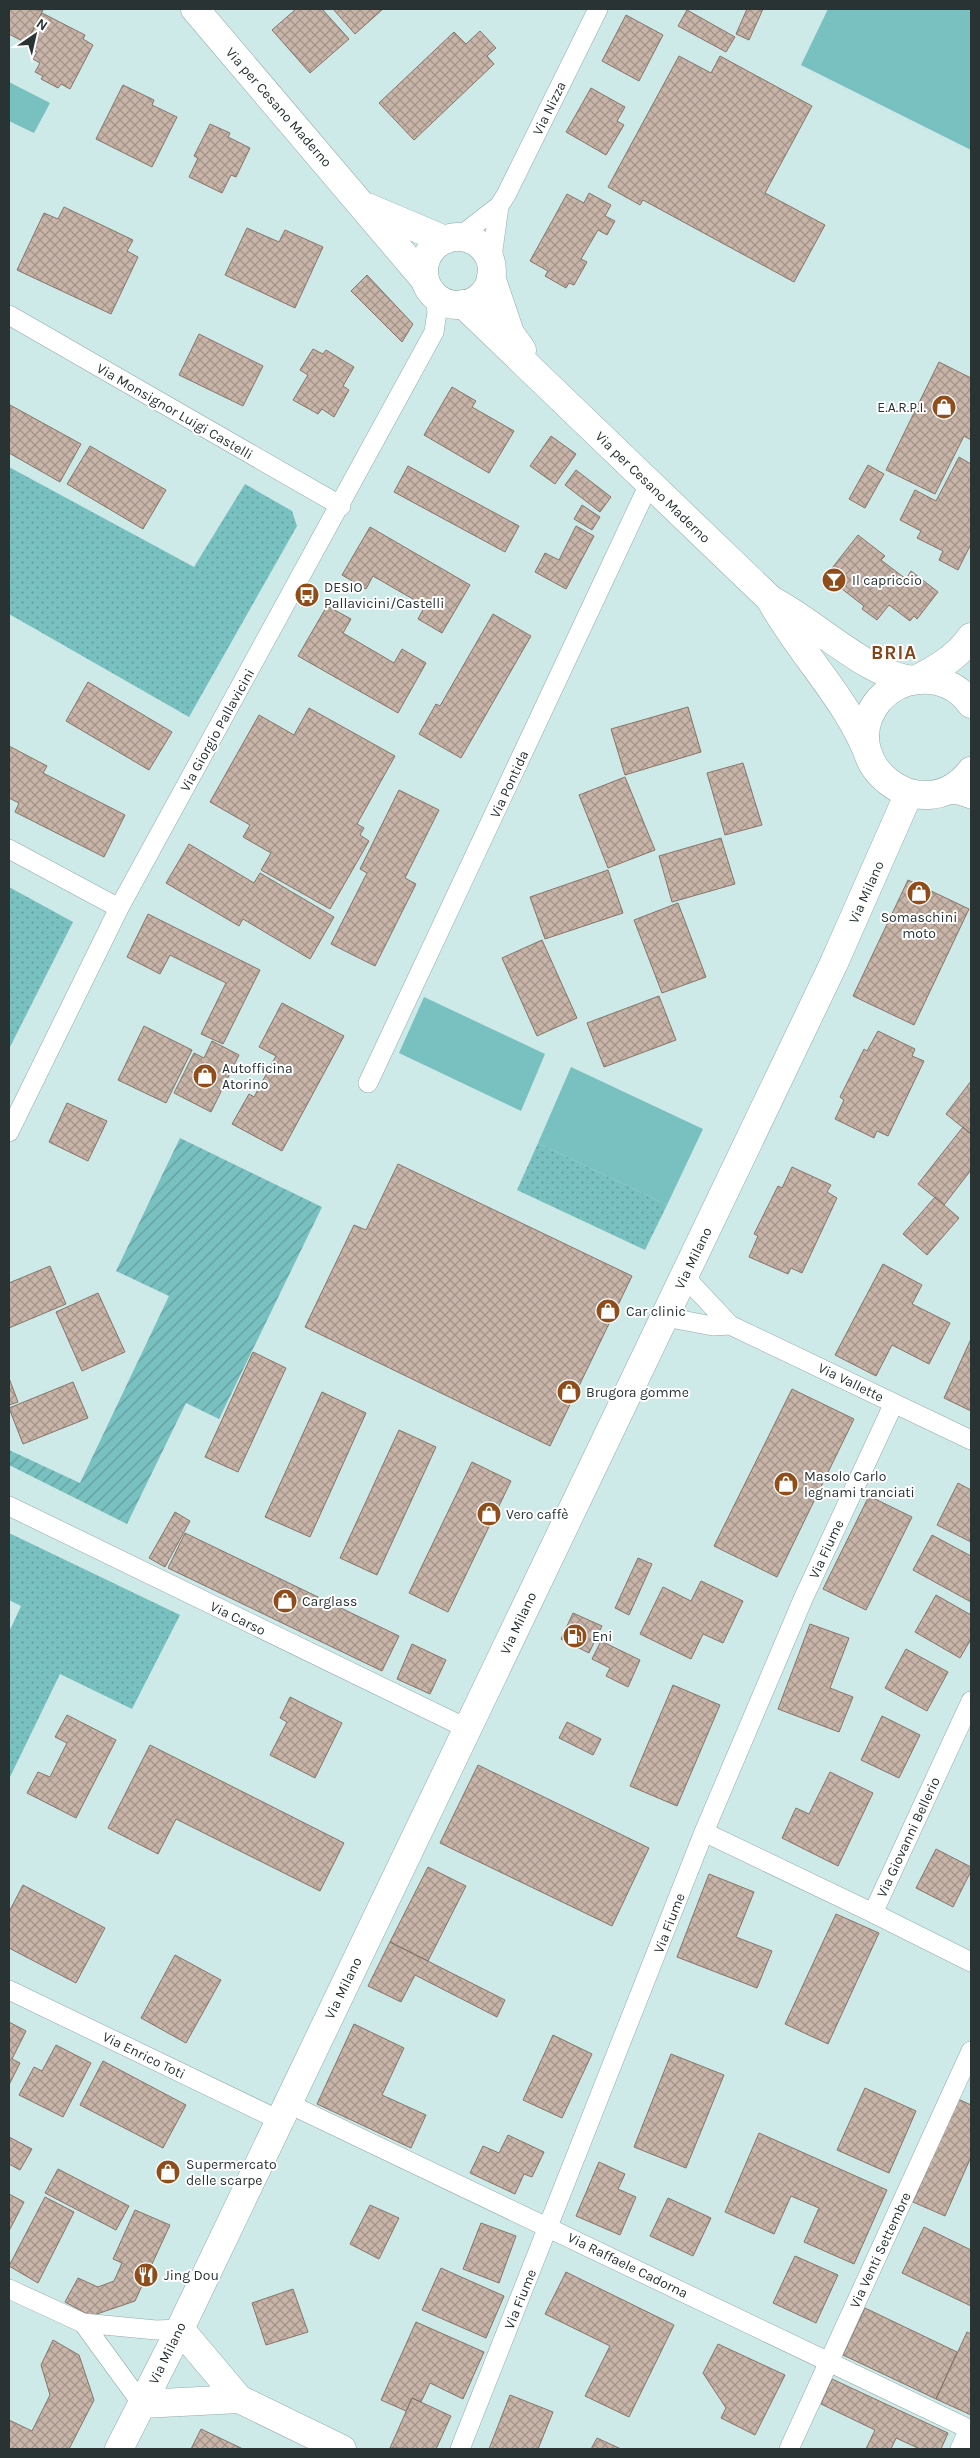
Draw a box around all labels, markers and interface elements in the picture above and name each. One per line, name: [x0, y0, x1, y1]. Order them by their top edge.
north arrow: [10, 10, 60, 60]
text: N: [33, 15, 51, 34]
street label: Via per Cesano Maderno: [222, 44, 335, 171]
street label: Via Nizza: [529, 79, 570, 138]
street label: Via Monsignor Luigi Castelli: [94, 360, 256, 463]
shop icon: E.A.R.P.I.: [931, 394, 957, 420]
place label: E.A.R.P.I.: [877, 399, 926, 416]
street label: Via per Cesano Maderno: [592, 428, 714, 547]
bar icon: Il capriccio: [821, 567, 847, 593]
place label: Il capriccio: [852, 572, 922, 589]
place label: DESIO Pallavicini/Castelli: [324, 579, 444, 612]
bus stop icon: DESIO Pallavicini/Castelli: [294, 582, 320, 608]
district label: BRIA: [871, 642, 917, 664]
street label: Via Giorgio Pallavicini: [177, 666, 258, 795]
street label: Via Pontida: [486, 748, 532, 821]
street label: Via Milano: [845, 858, 888, 926]
shop icon: Somaschini moto: [906, 880, 932, 906]
place label: Somaschini moto: [881, 909, 957, 942]
place label: Autofficina Atorino: [222, 1060, 293, 1093]
shop icon: Autofficina Atorino: [192, 1063, 218, 1089]
street label: Via Milano: [671, 1224, 716, 1292]
shop icon: Car clinic: [595, 1298, 621, 1324]
place label: Car clinic: [626, 1303, 686, 1320]
street label: Via Vallette: [815, 1359, 886, 1406]
shop icon: Brugora gomme: [556, 1379, 582, 1405]
place label: Brugora gomme: [586, 1384, 689, 1401]
place label: Masolo Carlo legnami tranciati: [804, 1468, 915, 1501]
shop icon: Masolo Carlo legnami tranciati: [773, 1471, 799, 1497]
shop icon: Vero caffè: [476, 1501, 502, 1527]
place label: Vero caffè: [506, 1506, 568, 1523]
street label: Via Fiume: [805, 1517, 848, 1582]
shop icon: Carglass: [272, 1588, 298, 1614]
street label: Via Milano: [497, 1589, 540, 1657]
place label: Carglass: [302, 1593, 357, 1610]
street label: Via Carso: [207, 1598, 268, 1639]
fuel station icon: Eni: [562, 1623, 588, 1649]
place label: Eni: [592, 1628, 613, 1645]
street label: Via Giovanni Bellerio: [873, 1774, 944, 1900]
street label: Via Fiume: [650, 1891, 689, 1956]
street label: Via Milano: [321, 1954, 366, 2022]
street label: Via Enrico Toti: [100, 2028, 188, 2083]
place label: Supermercato delle scarpe: [186, 2156, 277, 2189]
shop icon: Supermercato delle scarpe: [155, 2159, 181, 2185]
street label: Via Venti Settembre: [846, 2190, 915, 2311]
street label: Via Raffaele Cadorna: [565, 2229, 691, 2302]
restaurant icon: Jing Dou: [133, 2262, 159, 2288]
place label: Jing Dou: [164, 2267, 219, 2284]
street label: Via Fiume: [501, 2267, 540, 2332]
street label: Via Milano: [145, 2319, 190, 2387]

